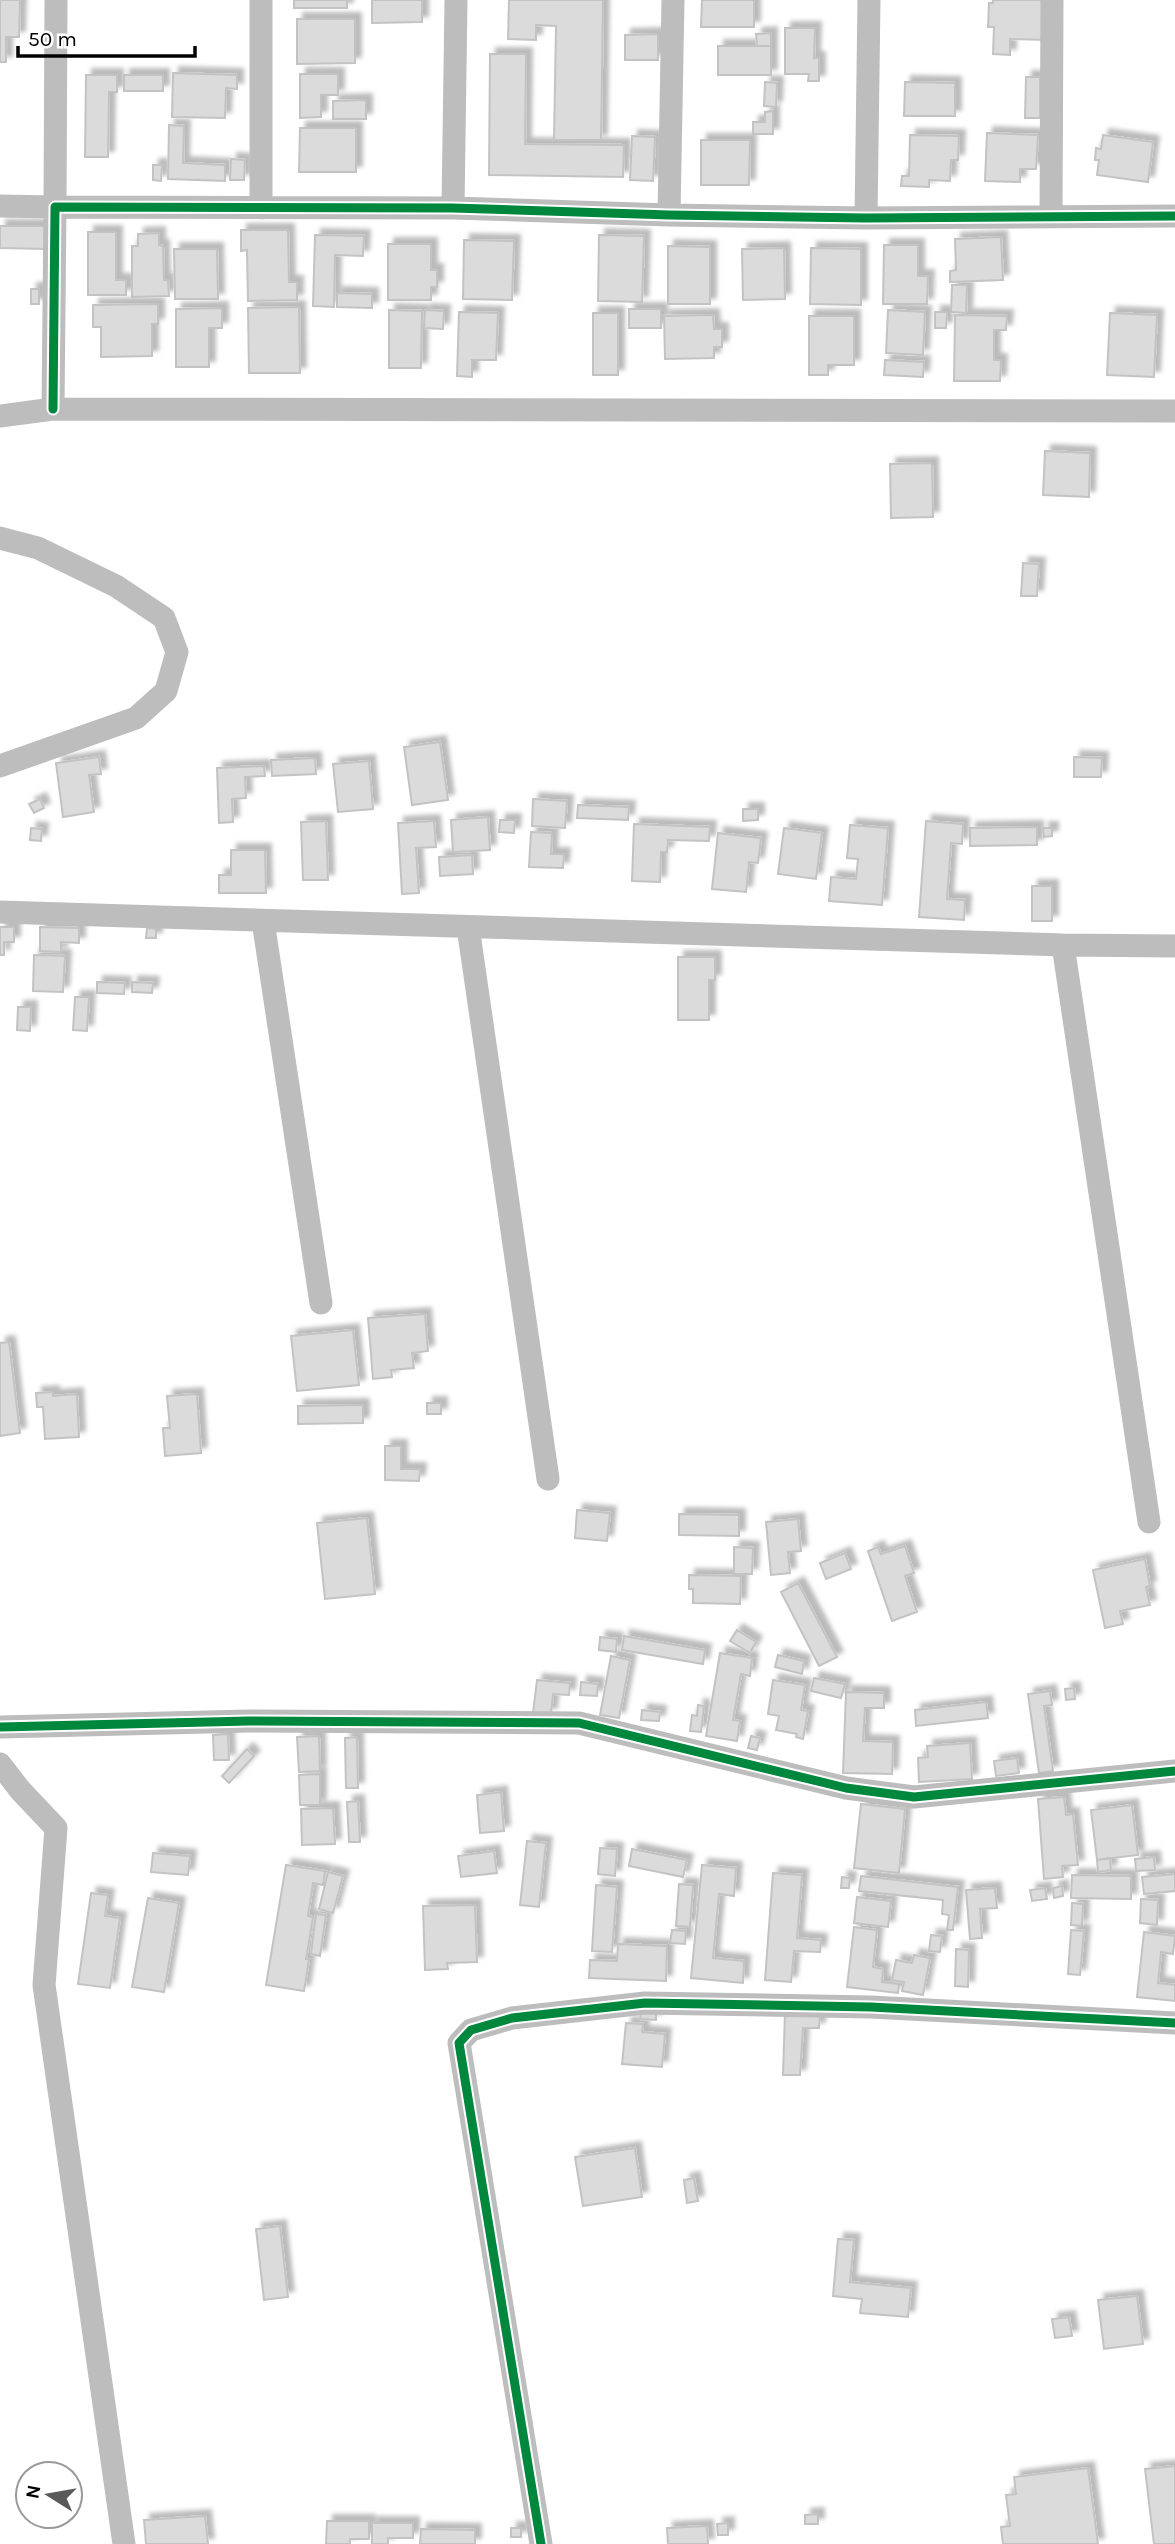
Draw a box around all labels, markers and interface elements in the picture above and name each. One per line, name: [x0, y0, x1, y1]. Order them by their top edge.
scale bar: [18, 14, 194, 58]
text: 50 m: [28, 27, 77, 51]
north arrow: [14, 2460, 84, 2530]
text: N: [21, 2483, 45, 2501]

